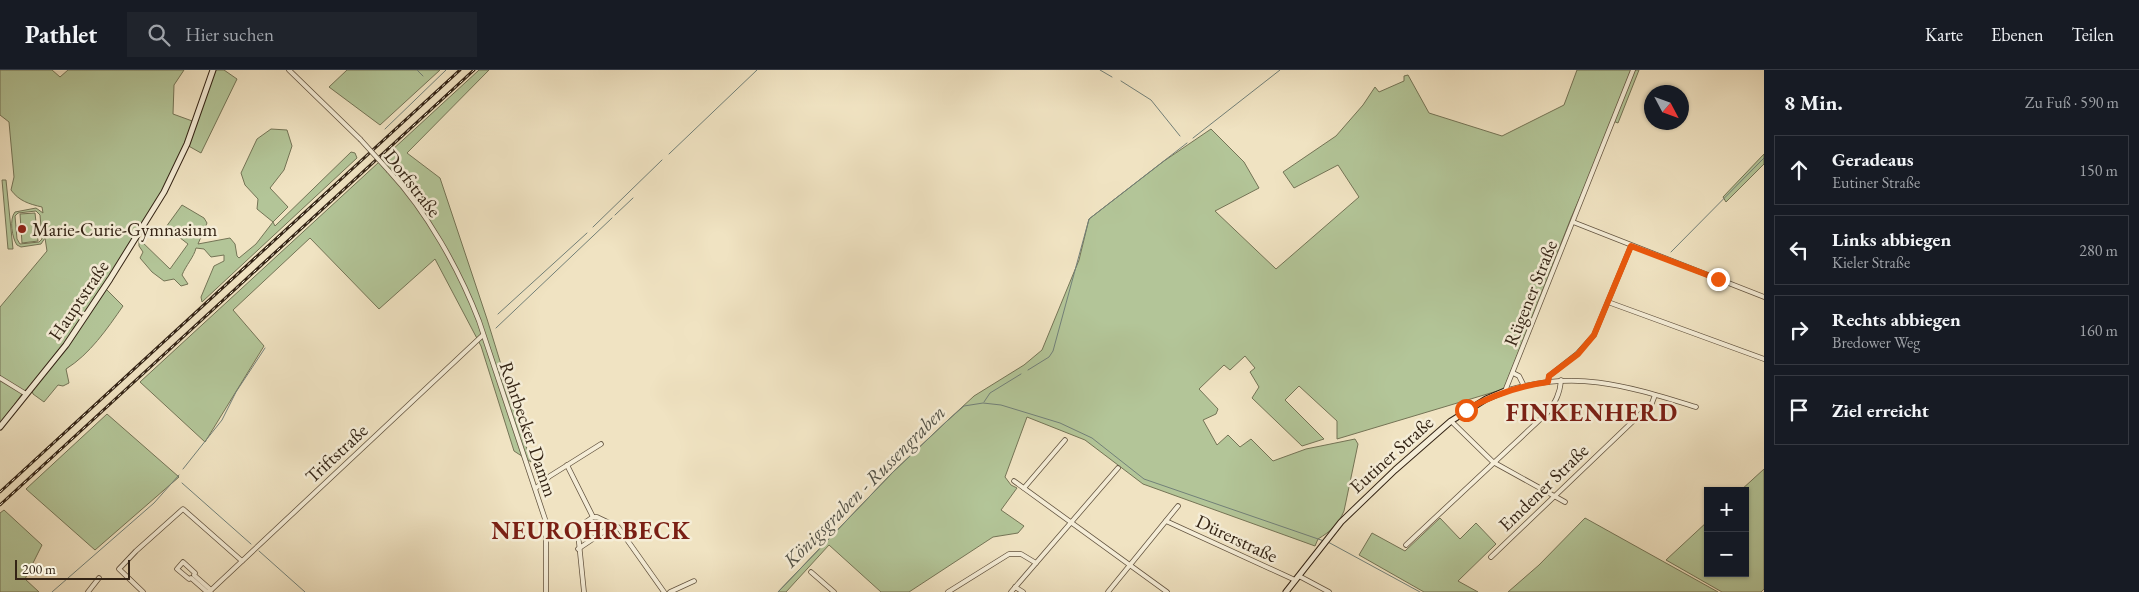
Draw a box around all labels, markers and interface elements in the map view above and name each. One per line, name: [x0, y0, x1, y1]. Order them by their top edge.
search box: [127, 12, 477, 57]
text: Pathlet: [25, 19, 97, 50]
icon: search: [145, 21, 173, 49]
text: Hier suchen: [185, 22, 274, 47]
text: Karte: [1925, 23, 1963, 46]
text: Ebenen: [1991, 23, 2044, 46]
text: Teilen: [2072, 23, 2114, 46]
north arrow: [1644, 85, 1689, 130]
text: 8 Min.: [1784, 89, 1843, 116]
text: Zu Fuß · 590 m: [2025, 92, 2119, 113]
street label: Dorfstraße: [378, 144, 447, 222]
text: Geradeaus: [1832, 147, 1914, 172]
icon: ahead: [1785, 156, 1813, 184]
text: 150 m: [2079, 160, 2118, 181]
text: Eutiner Straße: [1832, 172, 1920, 193]
place label: Marie-Curie-Gymnasium: [32, 217, 217, 242]
marker: Marie-Curie-Gymnasium: [16, 223, 28, 235]
text: Links abbiegen: [1832, 227, 1951, 252]
street label: Rügener Straße: [1498, 236, 1563, 350]
icon: left: [1785, 236, 1813, 264]
text: 280 m: [2079, 240, 2118, 261]
text: Kieler Straße: [1832, 252, 1910, 273]
street label: Hauptstraße: [42, 255, 114, 345]
route end: [1707, 268, 1730, 291]
text: Rechts abbiegen: [1832, 307, 1961, 332]
icon: right: [1785, 316, 1813, 344]
text: 160 m: [2079, 320, 2118, 341]
text: Bredower Weg: [1832, 332, 1920, 353]
street label: Rohrbecker Damm: [494, 358, 563, 500]
icon: arrive: [1785, 396, 1813, 424]
district label: FINKENHERD: [1506, 397, 1678, 428]
text: Ziel erreicht: [1832, 398, 1929, 423]
water label: Königsgraben - Russengraben: [777, 399, 951, 573]
route start: [1455, 399, 1478, 422]
street label: Eutiner Straße: [1344, 410, 1439, 499]
street label: Triftstraße: [300, 418, 373, 489]
street label: Emdener Straße: [1493, 438, 1594, 537]
map controls: [1704, 487, 1749, 577]
button: +: [1704, 487, 1749, 532]
street label: Dürerstraße: [1192, 509, 1282, 568]
district label: NEUROHRBECK: [491, 515, 691, 546]
button: −: [1704, 532, 1749, 577]
scale bar: [15, 557, 130, 580]
text: 200 m: [22, 560, 56, 578]

